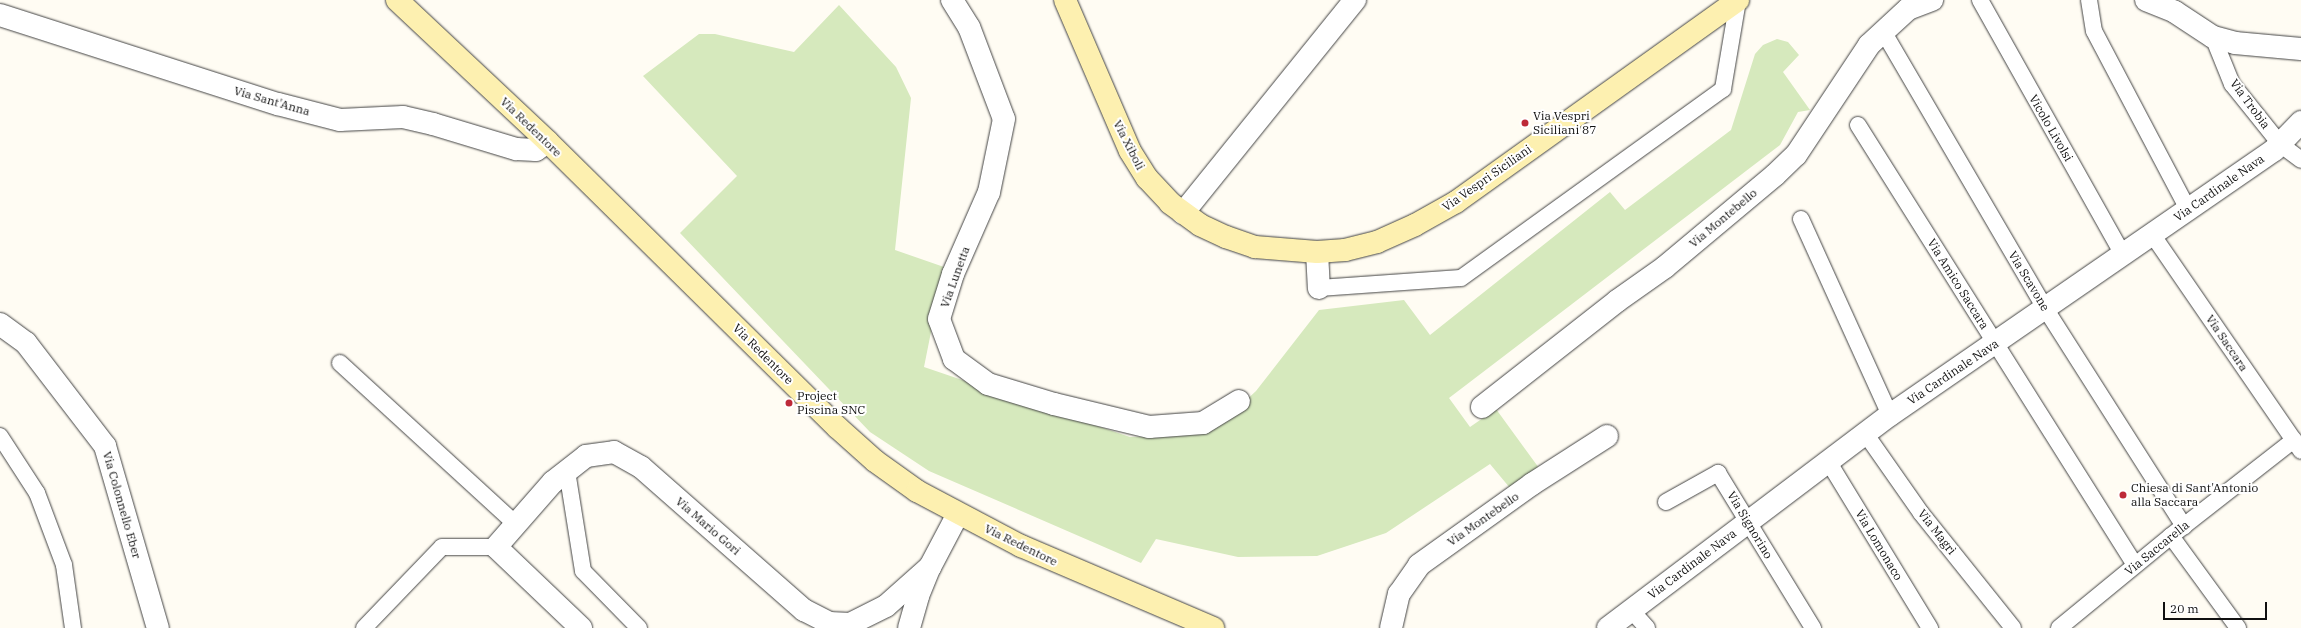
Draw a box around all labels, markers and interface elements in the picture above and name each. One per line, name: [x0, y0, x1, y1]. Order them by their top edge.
street label: Via Trobia: [2227, 76, 2273, 132]
street label: Via Sant'Anna: [232, 83, 312, 119]
street label: Vicolo Livolsi: [2026, 92, 2076, 164]
street label: Via Redentore: [497, 94, 565, 160]
place label: Via Vespri Siciliani 87: [1533, 109, 1596, 137]
street label: Via Xiboli: [1110, 118, 1148, 172]
marker: Via Vespri Siciliani 87: [1520, 118, 1530, 128]
street label: Via Vespri Siciliani: [1440, 142, 1534, 214]
street label: Via Cardinale Nava: [2171, 151, 2267, 225]
street label: Via Montebello: [1686, 185, 1760, 251]
street label: Via Amico Saccara: [1924, 236, 1992, 332]
street label: Via Lunetta: [937, 244, 973, 310]
street label: Via Scavone: [2005, 248, 2053, 314]
street label: Via Saccara: [2203, 312, 2251, 374]
street label: Via Redentore: [730, 321, 796, 387]
street label: Via Cardinale Nava: [1905, 336, 2001, 408]
place label: Project Piscina SNC: [797, 389, 865, 417]
marker: Project Piscina SNC: [784, 398, 794, 408]
street label: Via Colonnello Eber: [100, 450, 144, 560]
place label: Chiesa di Sant'Antonio alla Saccara: [2131, 481, 2258, 509]
street label: Via Montebello: [1444, 489, 1522, 549]
street label: Via Signorino: [1724, 489, 1776, 561]
marker: Chiesa di Sant'Antonio alla Saccara: [2118, 490, 2128, 500]
street label: Via Mario Gori: [673, 494, 743, 558]
street label: Via Lomonaco: [1852, 507, 1906, 583]
street label: Via Magrì: [1915, 507, 1959, 557]
street label: Via Saccarella: [2122, 518, 2192, 578]
street label: Via Redentore: [982, 521, 1060, 569]
street label: Via Cardinale Nava: [1645, 526, 1739, 602]
scale bar: [2165, 594, 2269, 620]
text: 20 m: [2170, 601, 2199, 616]

